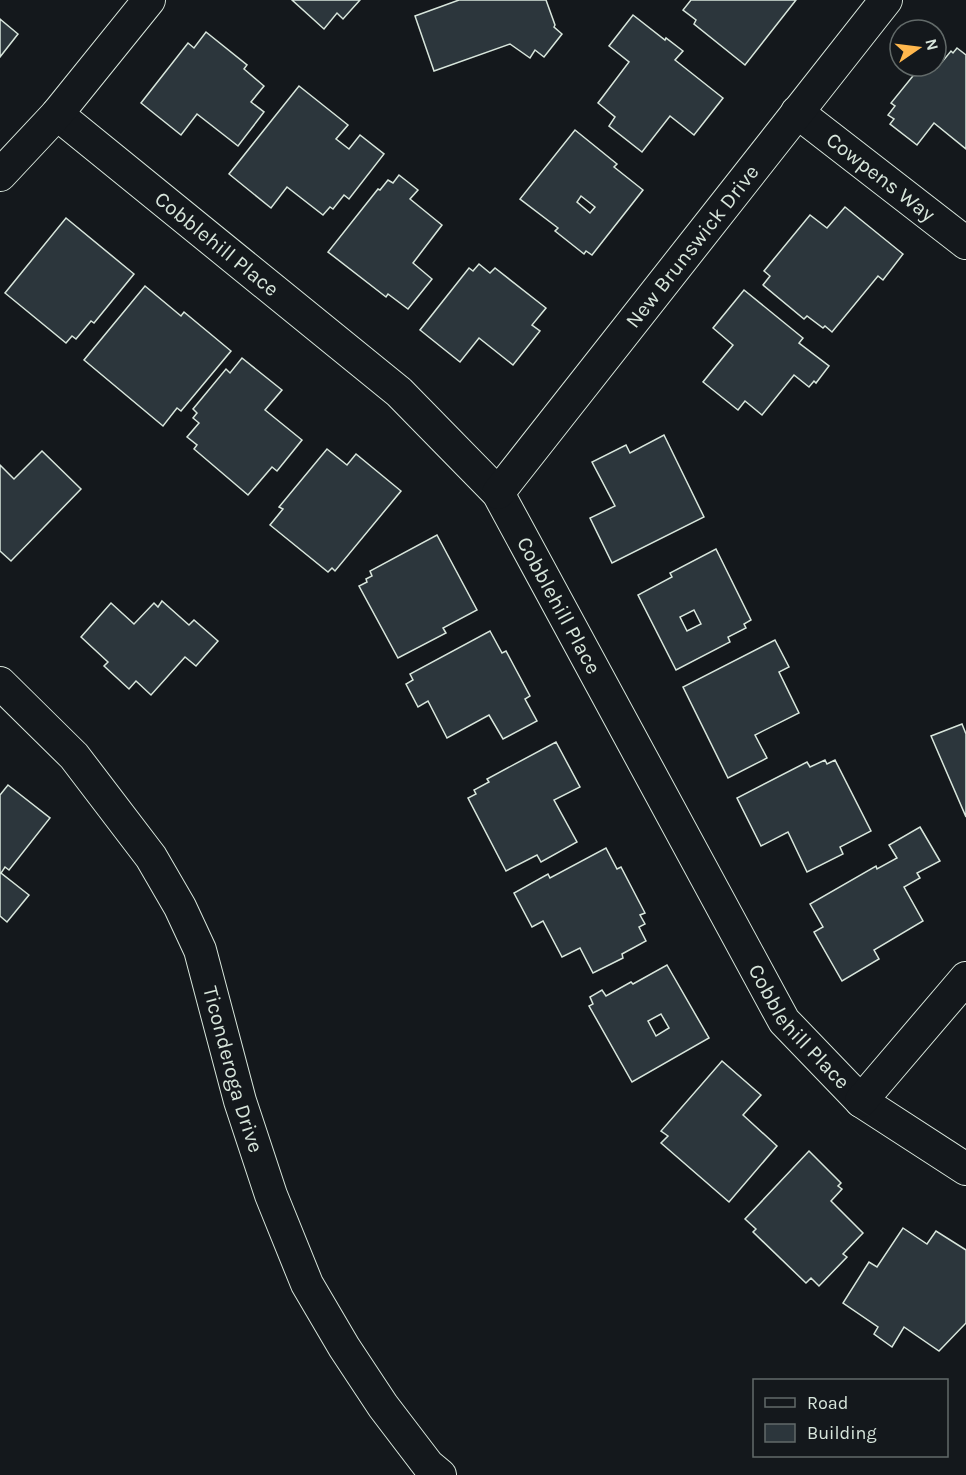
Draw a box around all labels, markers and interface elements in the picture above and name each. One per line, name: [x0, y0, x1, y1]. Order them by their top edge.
north arrow: [888, 18, 948, 78]
text: N: [921, 37, 943, 52]
street label: Cowpens Way: [822, 127, 940, 227]
street label: New Brunswick Drive: [621, 160, 764, 333]
street label: Cobblehill Place: [150, 187, 284, 301]
street label: Cobblehill Place: [512, 533, 606, 678]
street label: Cobblehill Place: [744, 960, 855, 1094]
street label: Ticonderoga Drive: [198, 984, 268, 1156]
legend: [753, 1379, 948, 1457]
text: Road: [807, 1392, 848, 1414]
text: Building: [807, 1422, 877, 1444]

